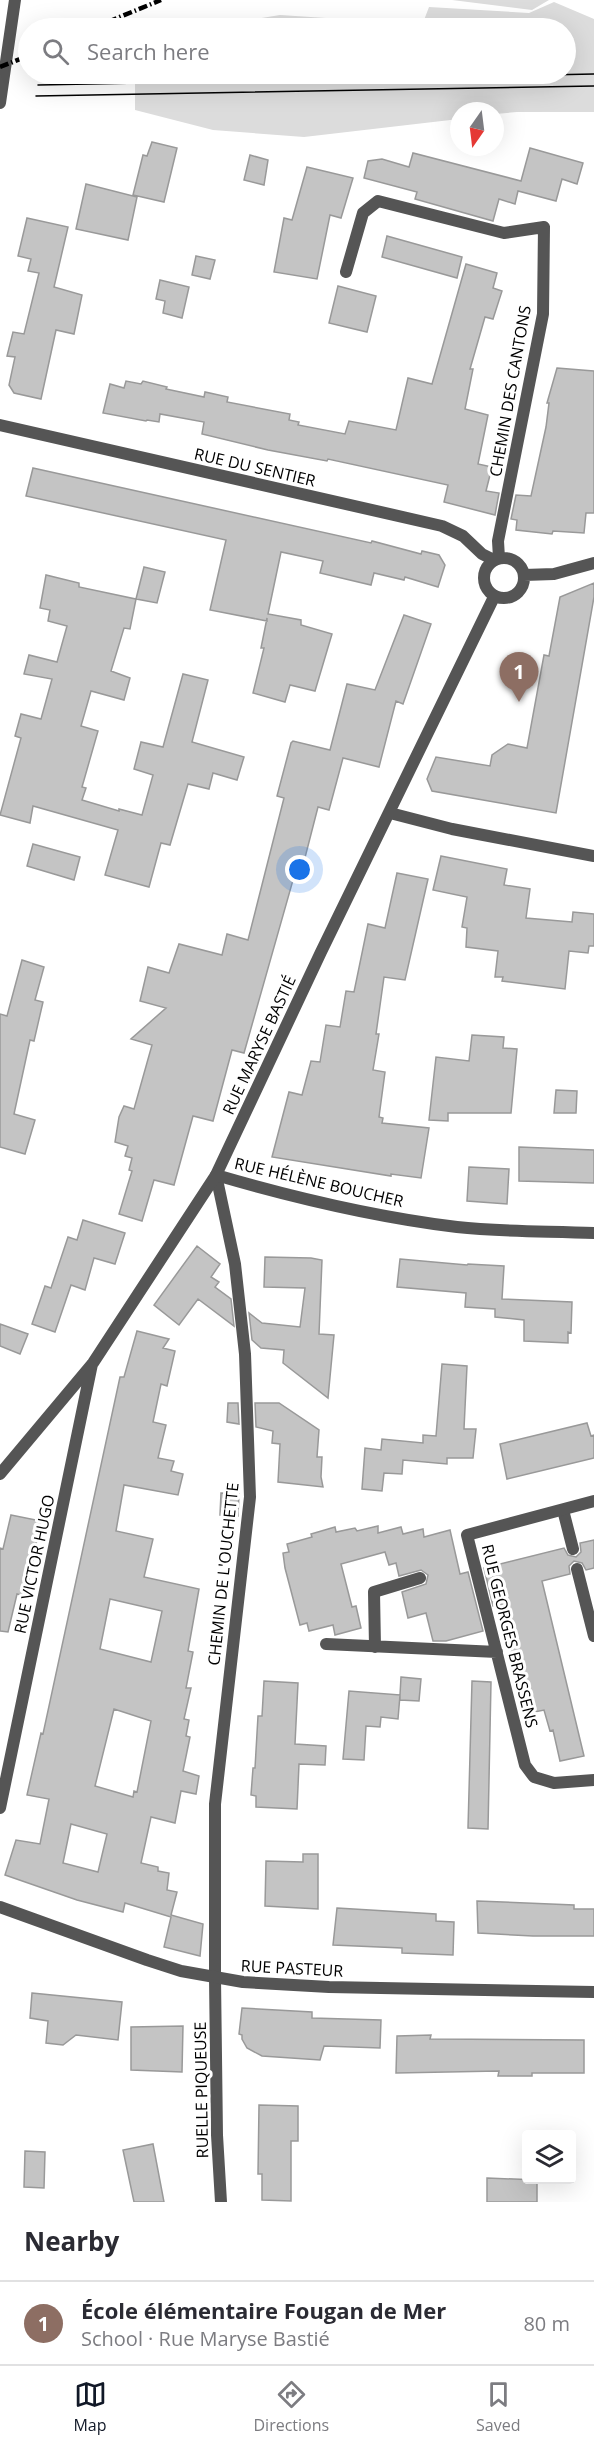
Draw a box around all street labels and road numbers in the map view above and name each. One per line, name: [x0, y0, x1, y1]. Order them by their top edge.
street label: CHEMIN DES CANTONS: [484, 303, 536, 478]
street label: RUE DU SENTIER: [192, 442, 318, 492]
street label: RUE MARYSE BASTIÉ: [217, 972, 301, 1118]
street label: RUE HÉLÈNE BOUCHER: [232, 1152, 406, 1212]
street label: CHEMIN DE L'OUCHETTE: [202, 1481, 244, 1667]
street label: RUE VICTOR HUGO: [9, 1493, 59, 1635]
street label: RUE GEORGES BRASSENS: [477, 1542, 544, 1730]
street label: RUE PASTEUR: [240, 1954, 344, 1982]
street label: RUELLE PIQUEUSE: [189, 2022, 213, 2158]

